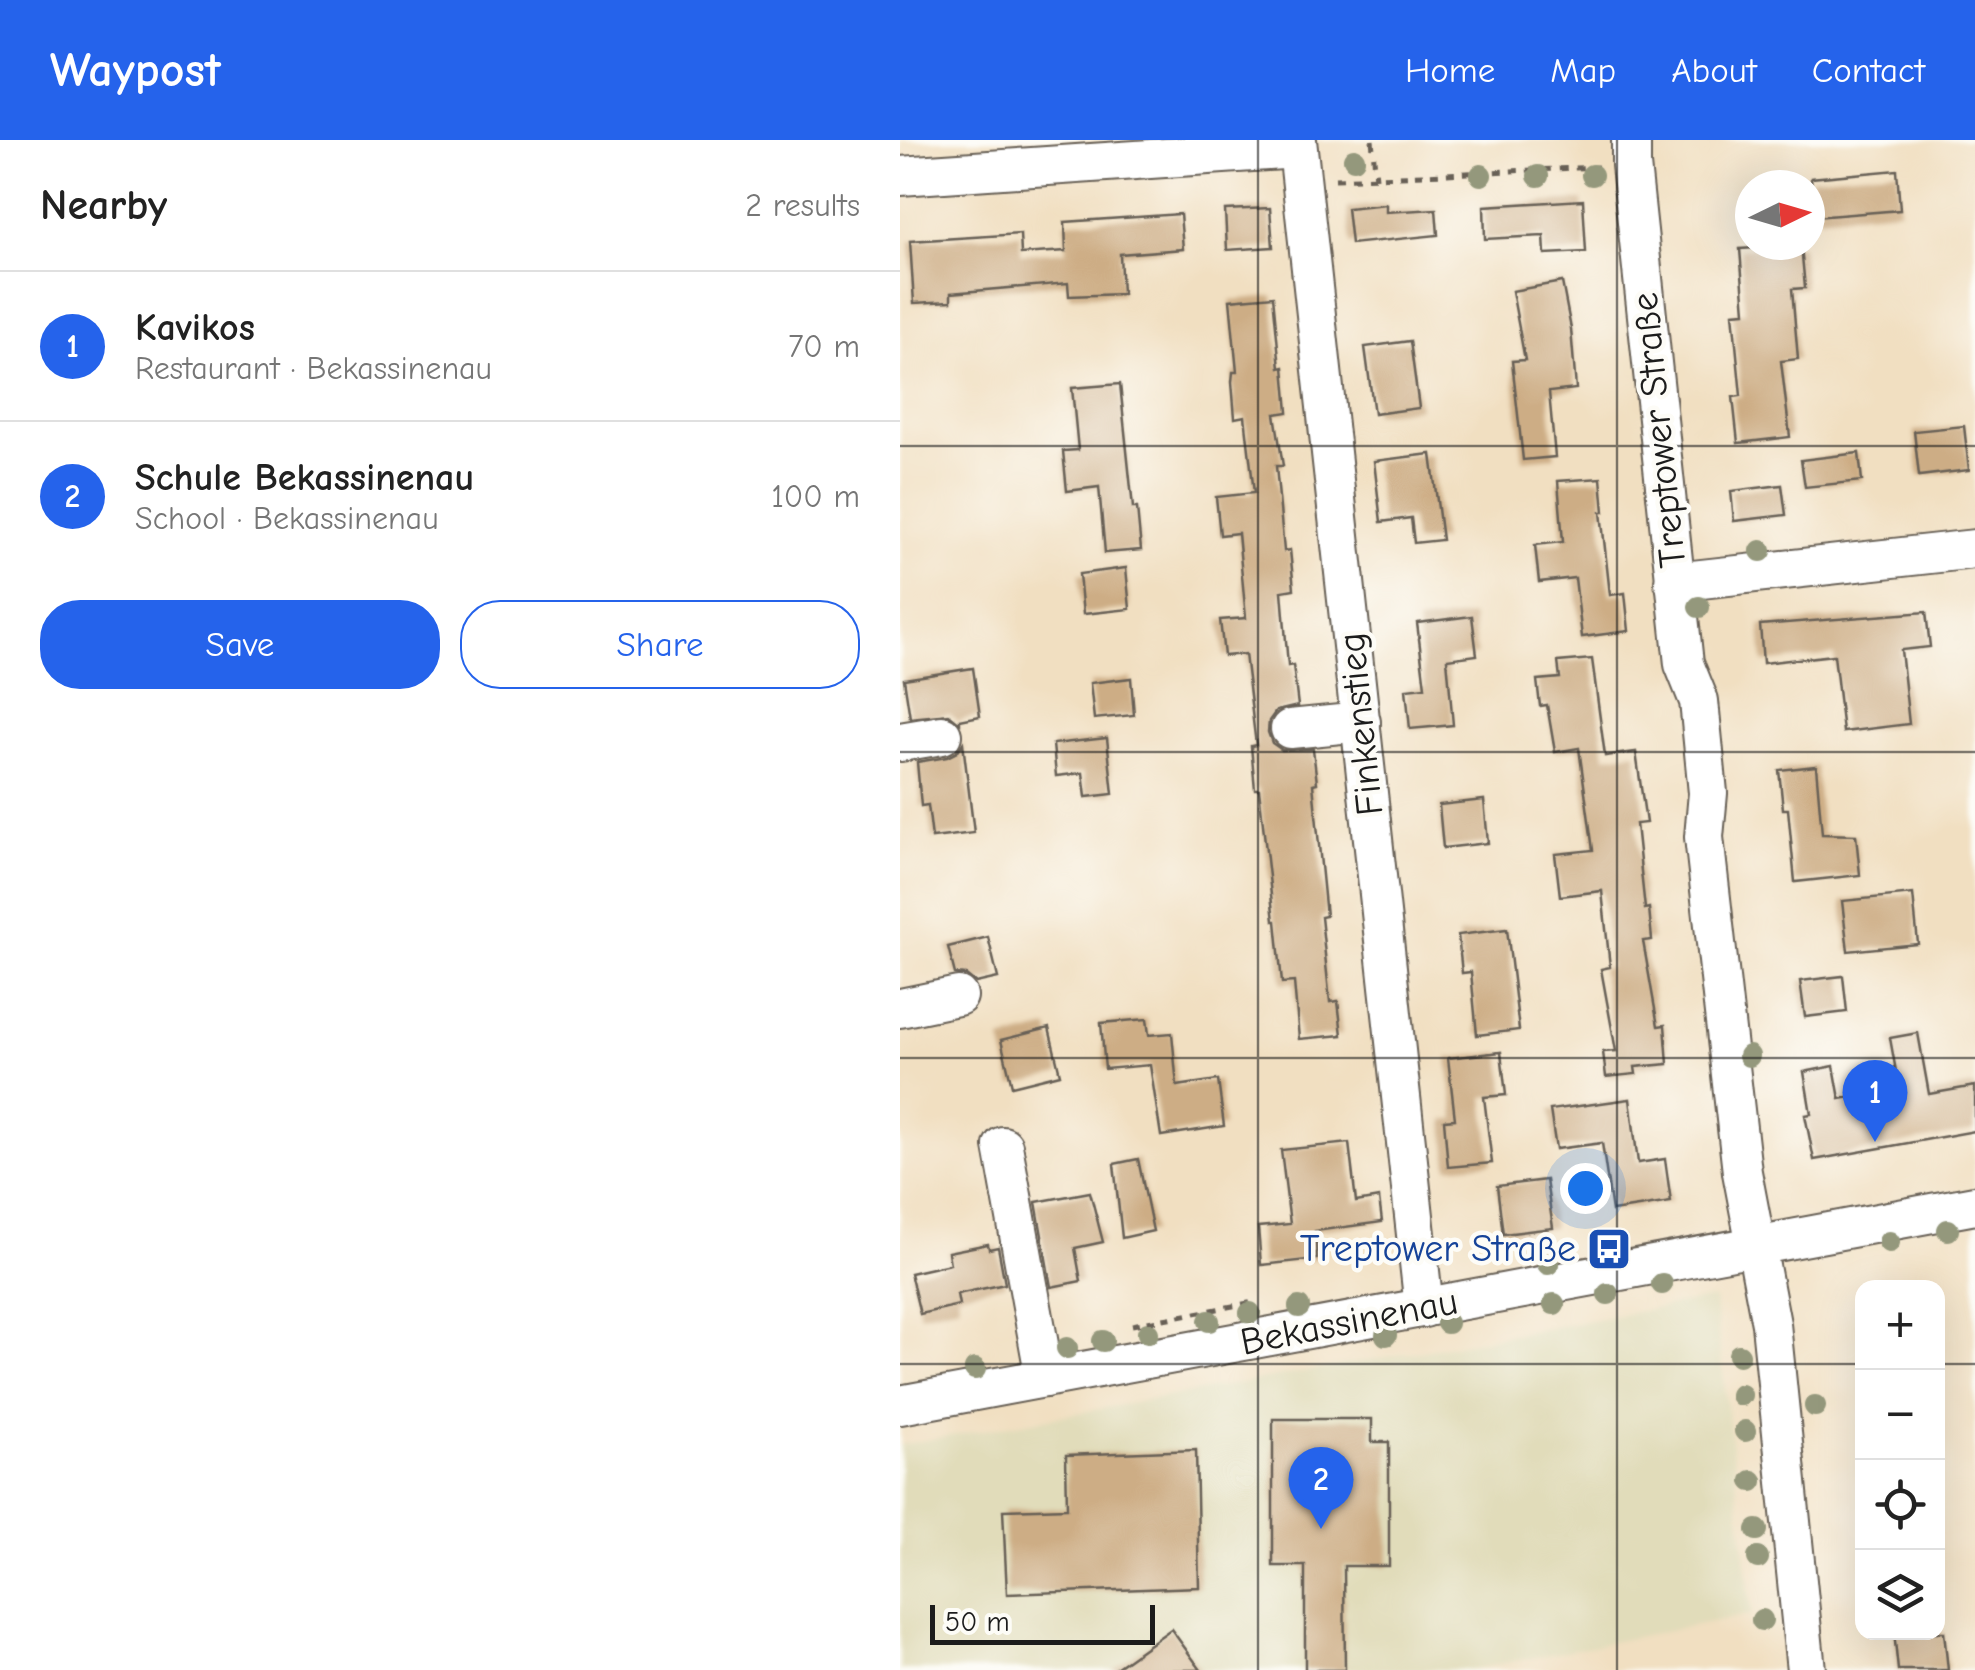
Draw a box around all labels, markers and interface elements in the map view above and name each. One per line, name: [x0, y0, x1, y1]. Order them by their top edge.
text: Waypost: [50, 43, 221, 98]
text: Home: [1405, 50, 1495, 91]
text: Map: [1550, 50, 1616, 91]
text: About: [1671, 50, 1757, 91]
text: Contact: [1812, 50, 1925, 91]
north arrow: [1735, 170, 1825, 260]
text: Nearby: [40, 181, 167, 230]
text: 2 results: [745, 187, 860, 224]
street label: Treptower Straße: [1623, 290, 1695, 570]
text: Kavikos: [135, 306, 255, 350]
text: 1: [66, 328, 79, 365]
text: 70 m: [788, 328, 860, 365]
text: Restaurant · Bekassinenau: [135, 350, 492, 387]
text: Schule Bekassinenau: [135, 456, 474, 500]
text: 2: [65, 478, 80, 515]
text: 100 m: [771, 478, 860, 515]
text: School · Bekassinenau: [135, 500, 439, 537]
button: Save: [40, 600, 440, 689]
button: Share: [460, 600, 860, 689]
street label: Finkenstieg: [1330, 630, 1392, 818]
pin: 1: [1842, 1060, 1908, 1142]
your location: [1560, 1163, 1611, 1214]
bus stop icon: Treptower Straße: [1586, 1226, 1632, 1272]
place label: Treptower Straße: [1300, 1227, 1576, 1271]
street label: Bekassinenau: [1237, 1279, 1461, 1365]
map controls: [1855, 1280, 1945, 1640]
button: +: [1855, 1280, 1945, 1370]
button: −: [1855, 1370, 1945, 1460]
pin: 2: [1288, 1446, 1354, 1529]
button: locate: [1855, 1460, 1945, 1550]
button: layers: [1855, 1550, 1945, 1640]
scale bar: [930, 1600, 1155, 1644]
text: 50 m: [945, 1606, 1010, 1638]

